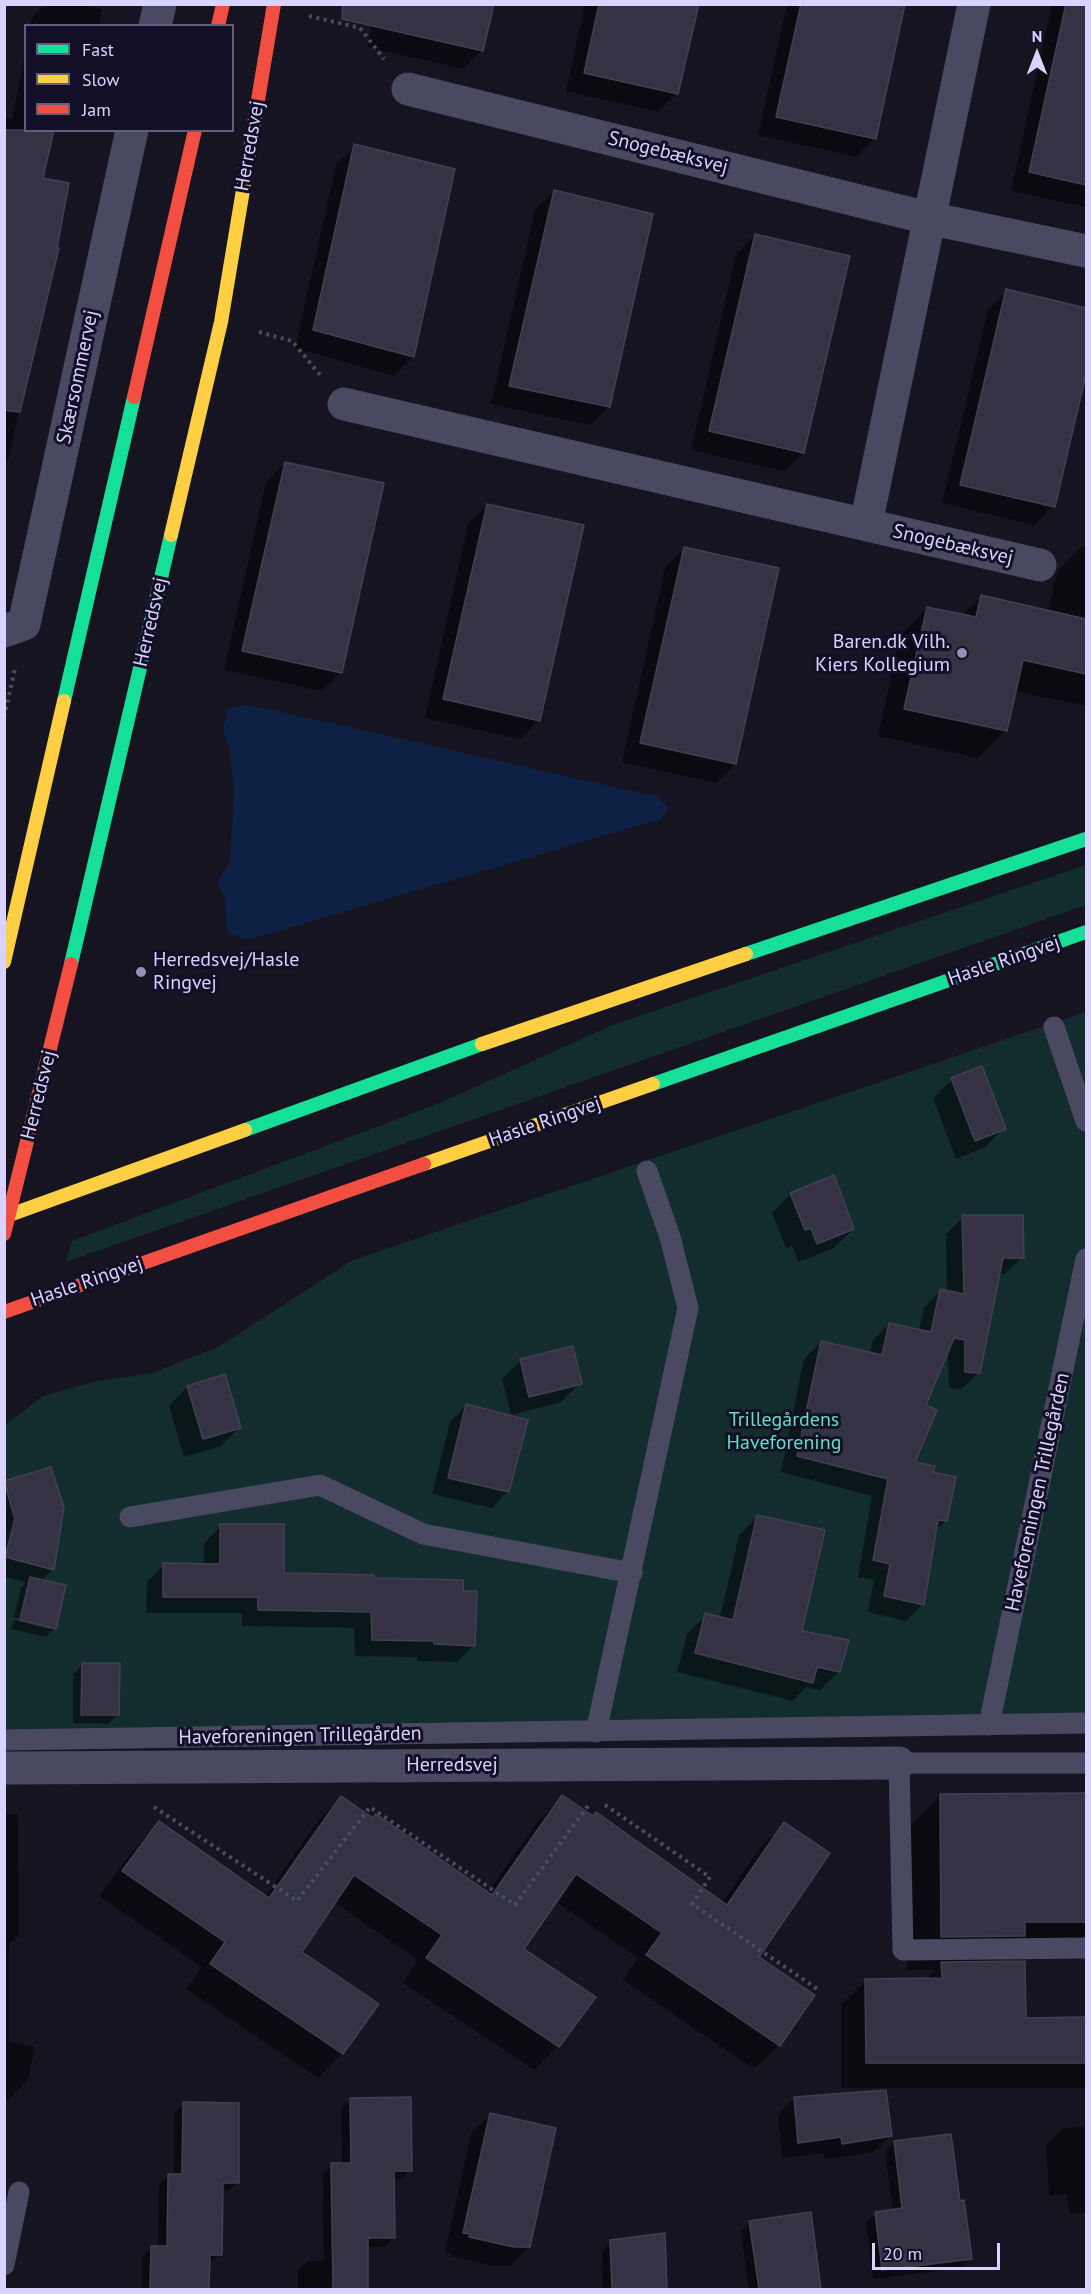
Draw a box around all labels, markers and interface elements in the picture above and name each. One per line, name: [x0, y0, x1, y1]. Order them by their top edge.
legend: [24, 24, 234, 132]
north arrow: [1007, 24, 1067, 84]
text: N: [1032, 26, 1042, 46]
text: Fast: [82, 38, 114, 61]
text: Slow: [82, 68, 120, 91]
text: Jam: [82, 98, 111, 121]
street label: Herredsvej: [230, 99, 270, 193]
street label: Snogebæksvej: [606, 127, 730, 179]
street label: Skærsommervej: [52, 308, 104, 446]
street label: Snogebæksvej: [890, 519, 1016, 571]
street label: Herredsvej: [129, 575, 173, 669]
place label: Baren.dk Vilh. Kiers Kollegium: [815, 630, 950, 677]
marker: Baren.dk Vilh. Kiers Kollegium: [955, 646, 969, 660]
street label: Hasle Ringvej: [945, 931, 1063, 991]
place label: Herredsvej/Hasle Ringvej: [153, 948, 299, 995]
marker: Herredsvej/Hasle Ringvej: [134, 965, 148, 979]
street label: Herredsvej: [16, 1048, 62, 1142]
street label: Hasle Ringvej: [486, 1092, 604, 1152]
street label: Hasle Ringvej: [28, 1252, 146, 1312]
street label: Haveforeningen Trillegården: [1001, 1371, 1075, 1613]
park label: Trillegårdens Haveforening: [727, 1408, 841, 1455]
street label: Haveforeningen Trillegården: [178, 1722, 422, 1750]
street label: Herredsvej: [406, 1753, 498, 1777]
scale bar: [875, 2231, 1002, 2269]
text: 20 m: [883, 2242, 922, 2265]

